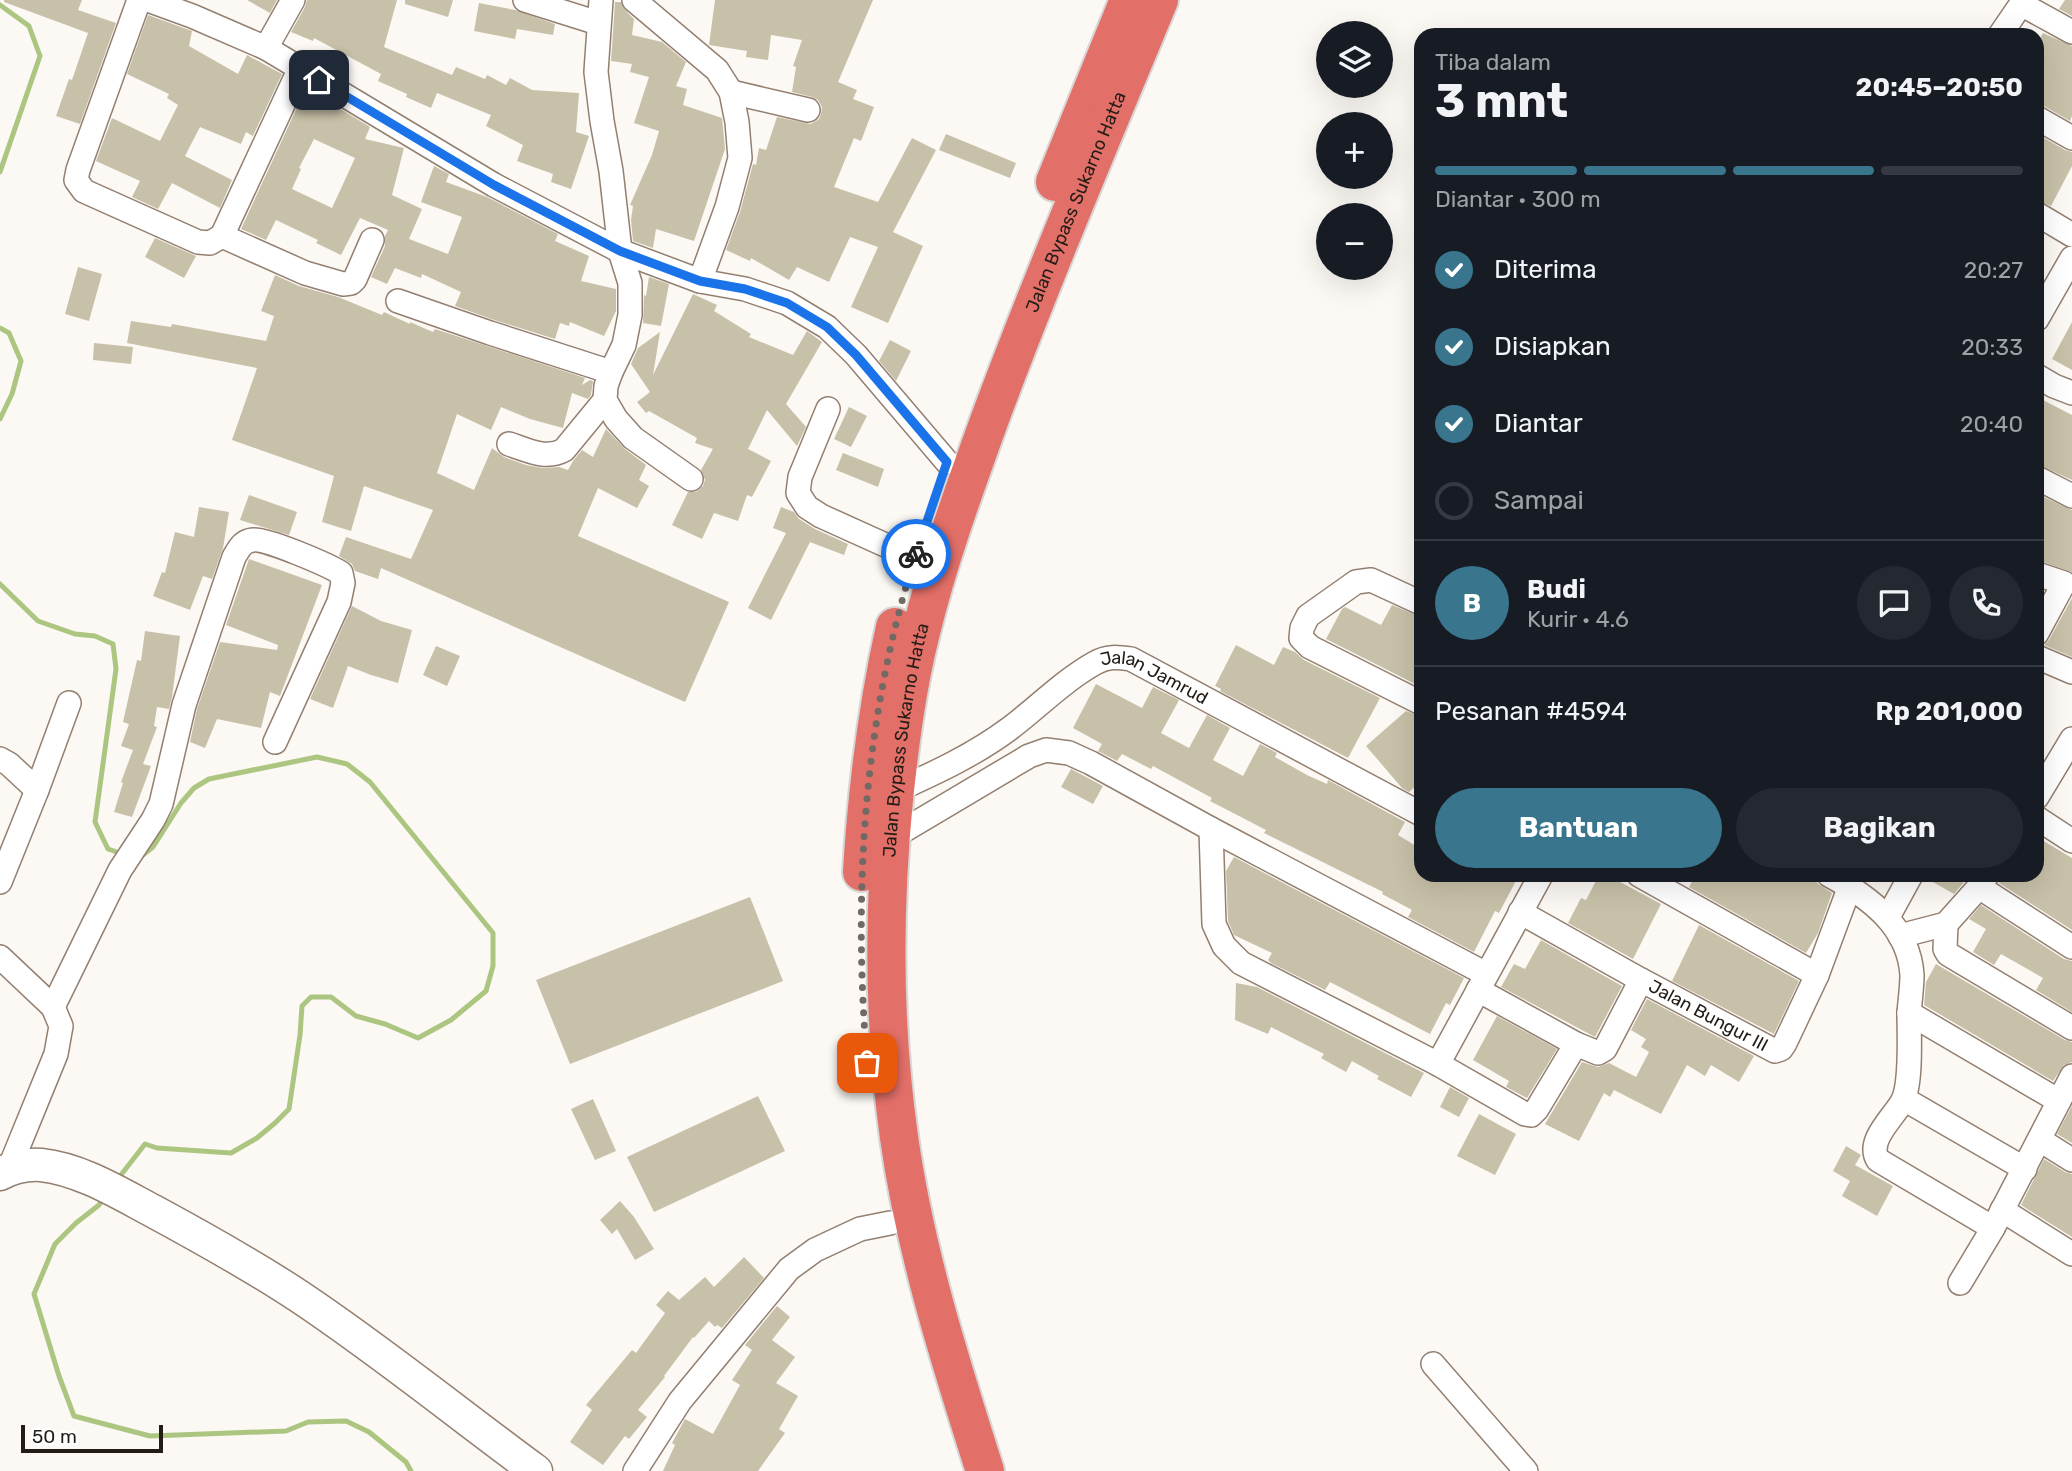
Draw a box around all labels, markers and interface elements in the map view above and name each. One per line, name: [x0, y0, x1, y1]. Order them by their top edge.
map controls: [1316, 21, 1393, 280]
button: layers: [1316, 21, 1393, 98]
text: Tiba dalam: [1435, 48, 1551, 76]
pin: [289, 50, 349, 110]
icon: home: [300, 61, 338, 99]
text: 20:45–20:50: [1856, 72, 2023, 103]
text: 3 mnt: [1435, 74, 1568, 129]
street label: Jalan Bypass Sukarno Hatta: [1021, 88, 1131, 316]
button: +: [1316, 112, 1393, 189]
text: Diantar · 300 m: [1435, 185, 1601, 213]
button: −: [1316, 203, 1393, 280]
icon: check: [1435, 251, 1473, 289]
text: Diterima: [1494, 254, 1597, 285]
text: 20:27: [1964, 256, 2023, 284]
icon: check: [1435, 328, 1473, 366]
text: Disiapkan: [1494, 331, 1611, 362]
text: 20:33: [1961, 333, 2023, 361]
icon: check: [1435, 405, 1473, 443]
text: Diantar: [1494, 408, 1583, 439]
text: 20:40: [1960, 410, 2023, 438]
text: Sampai: [1494, 485, 1584, 516]
courier: [881, 519, 951, 589]
icon: bike: [897, 535, 935, 573]
button: chat: [1857, 566, 1931, 640]
button: phone: [1949, 566, 2023, 640]
text: Budi: [1527, 574, 1586, 605]
text: B: [1463, 588, 1481, 619]
text: Kurir · 4.6: [1527, 605, 1629, 633]
street label: Jalan Bypass Sukarno Hatta: [878, 621, 934, 858]
street label: Jalan Jamrud: [1098, 646, 1212, 709]
text: Pesanan #4594: [1435, 696, 1627, 727]
text: Rp 201,000: [1876, 696, 2023, 727]
button: Bantuan: [1435, 788, 1722, 868]
button: Bagikan: [1736, 788, 2023, 868]
street label: Jalan Bungur III: [1645, 975, 1772, 1056]
pin: [837, 1033, 897, 1093]
icon: bag: [848, 1044, 886, 1082]
scale bar: [21, 1422, 163, 1454]
text: 50 m: [32, 1425, 77, 1448]

